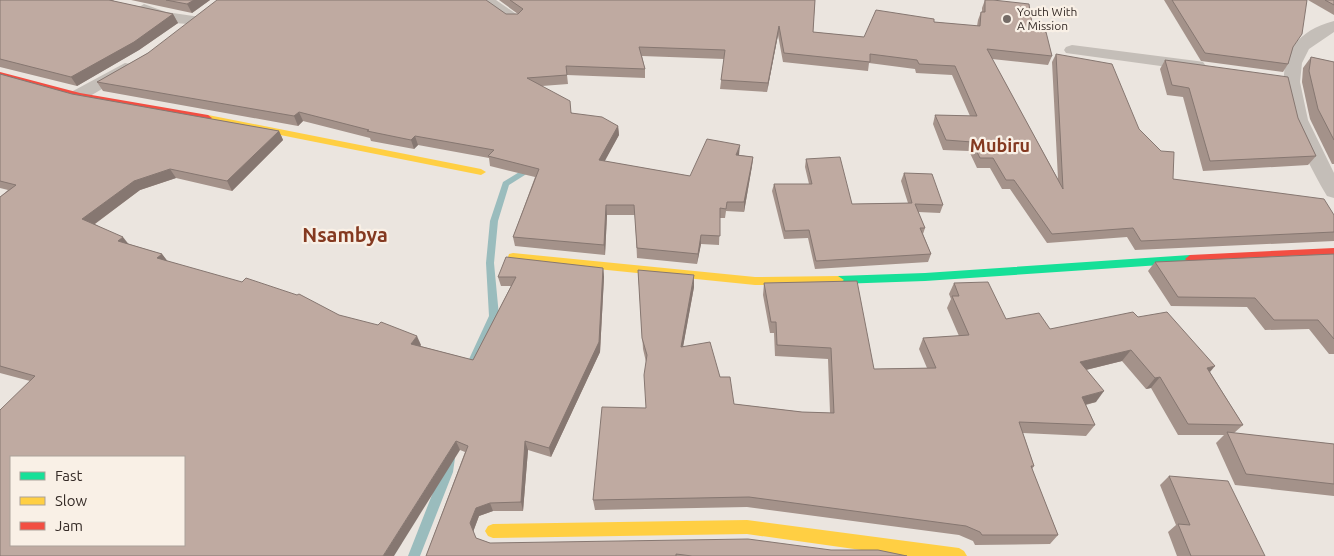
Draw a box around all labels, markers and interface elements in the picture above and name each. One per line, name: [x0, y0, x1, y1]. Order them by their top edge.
place label: Youth With A Mission: [1017, 5, 1077, 32]
marker: Youth With A Mission: [1001, 13, 1013, 25]
district label: Mubiru: [970, 135, 1030, 155]
district label: Nsambya: [302, 223, 388, 246]
legend: [10, 456, 185, 546]
text: Fast: [55, 467, 83, 484]
text: Slow: [55, 492, 88, 509]
text: Jam: [55, 517, 83, 534]

